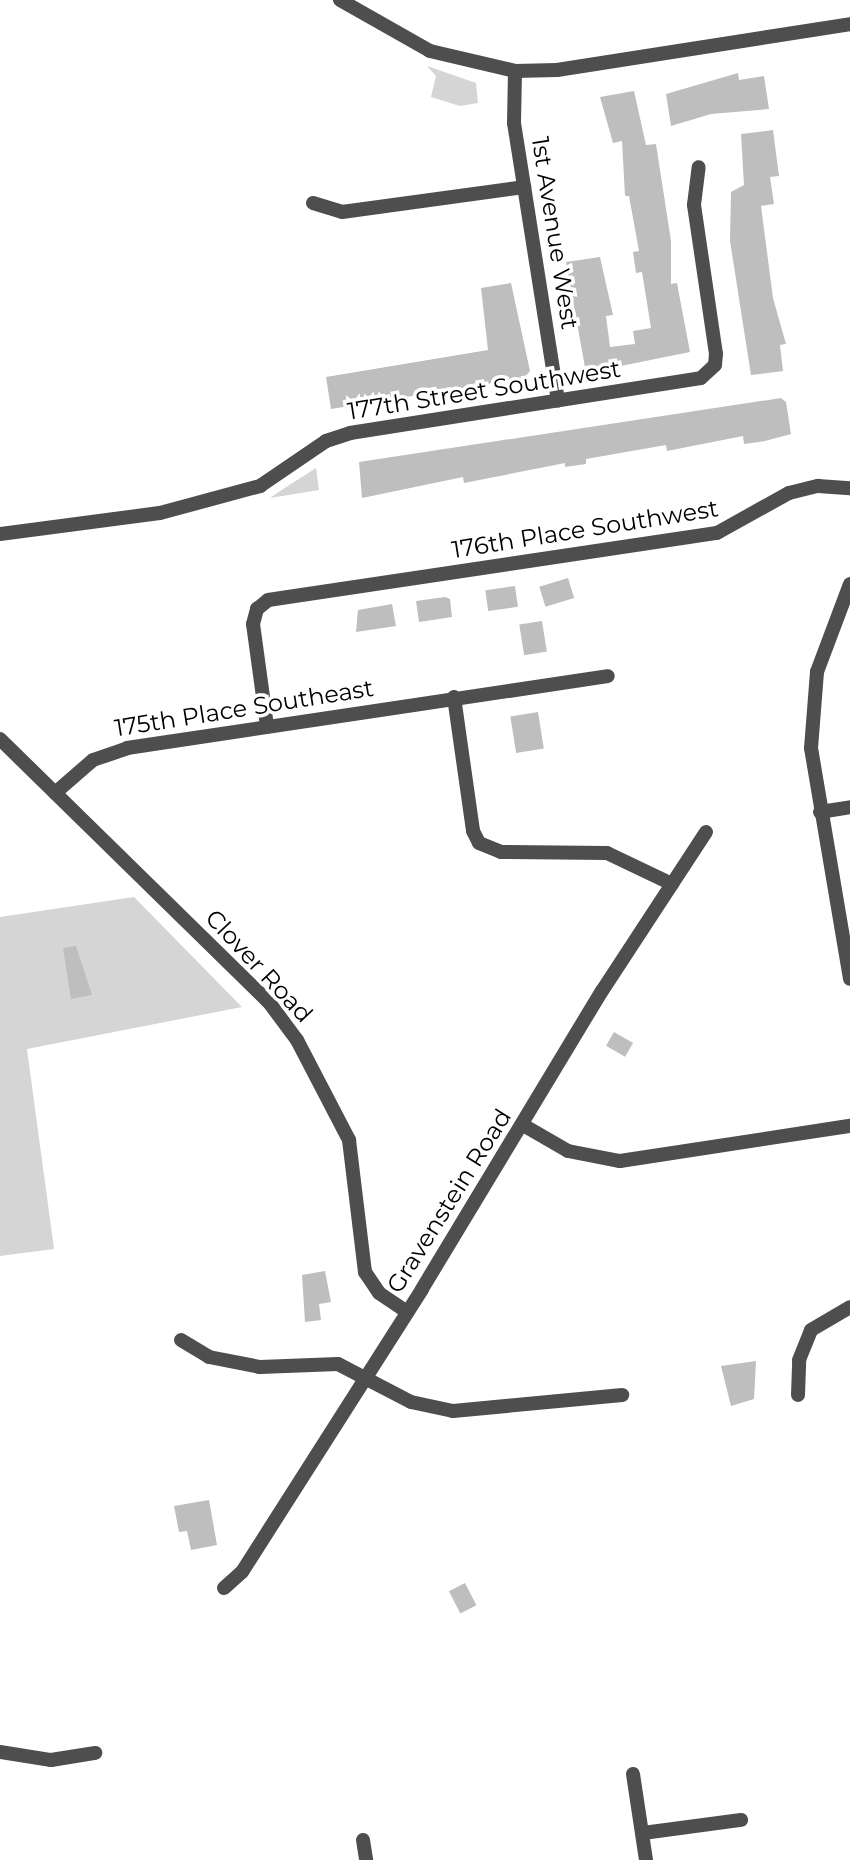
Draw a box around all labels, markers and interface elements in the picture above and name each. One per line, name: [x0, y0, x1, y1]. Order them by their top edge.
street label: 1st Avenue West: [526, 135, 584, 331]
street label: 177th Street Southwest: [345, 354, 623, 426]
street label: 176th Place Southwest: [450, 494, 720, 564]
street label: 175th Place Southeast: [112, 673, 376, 743]
street label: Clover Road: [199, 904, 319, 1028]
street label: Gravenstein Road: [381, 1104, 517, 1298]

